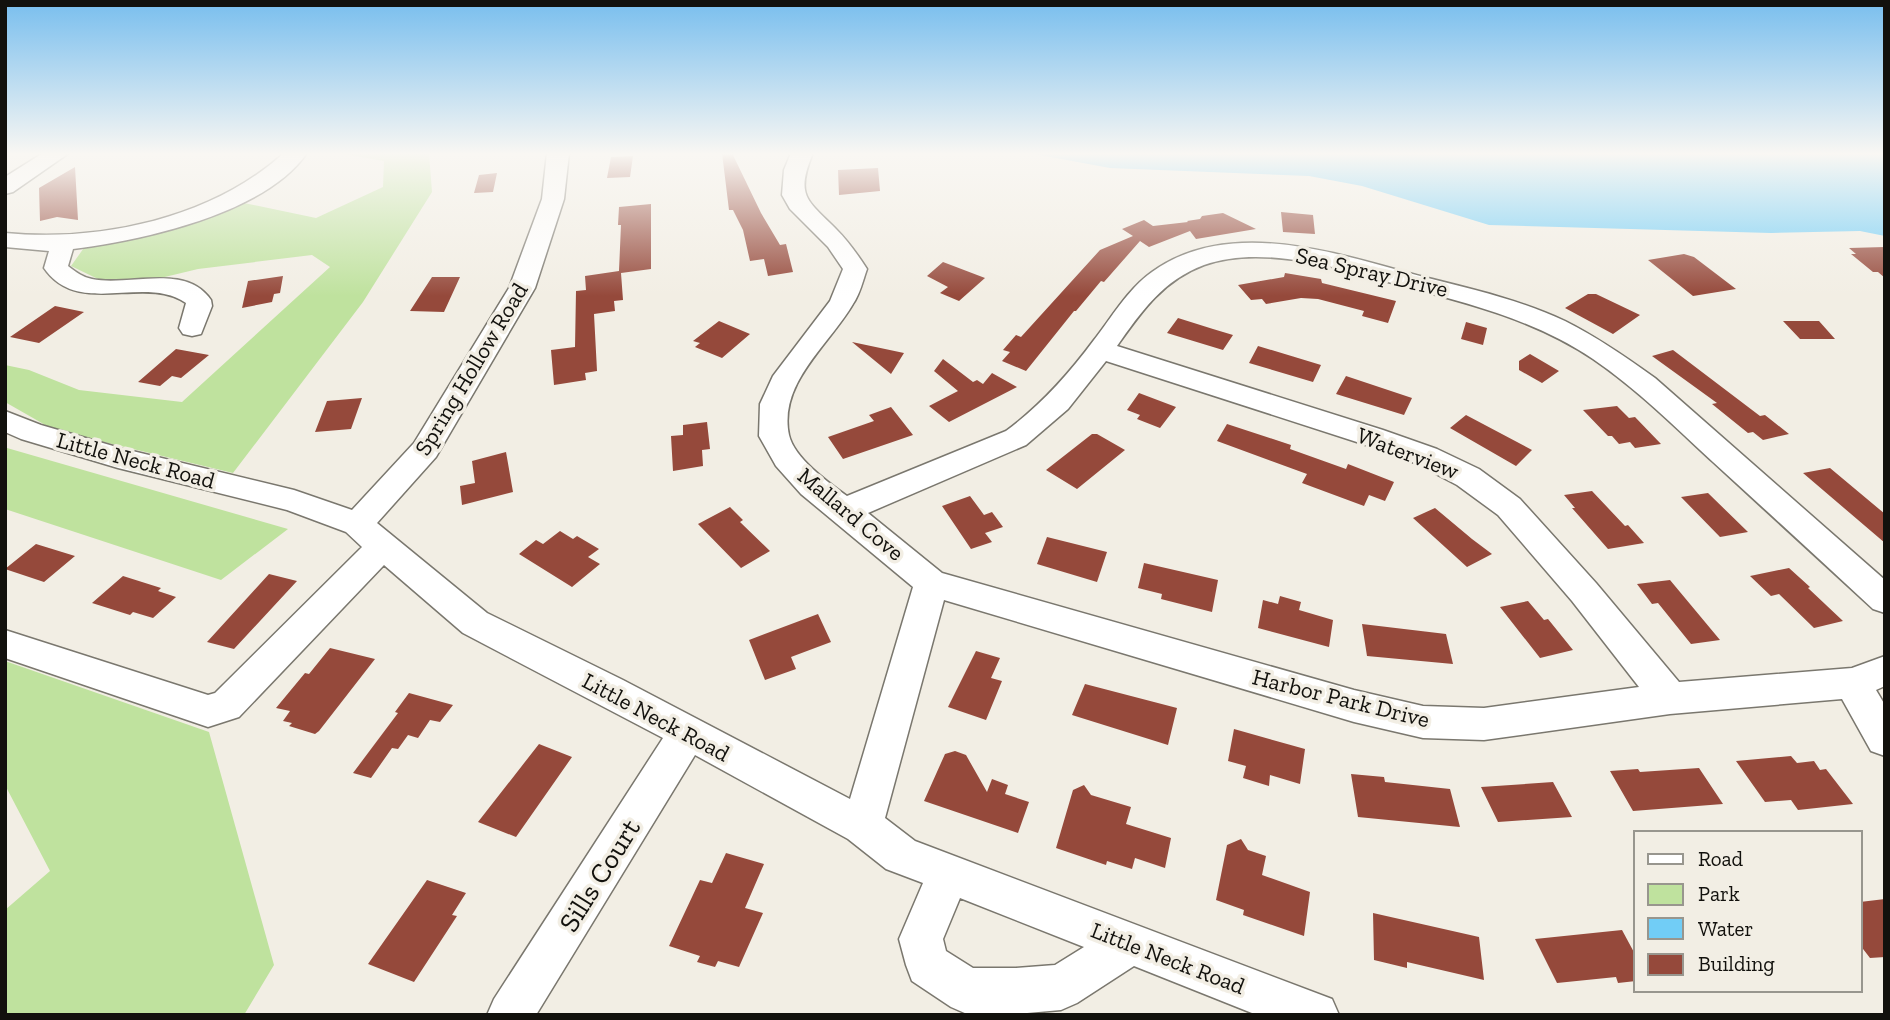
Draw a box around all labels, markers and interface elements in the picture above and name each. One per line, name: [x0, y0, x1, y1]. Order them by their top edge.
street label: Sea Spray Drive: [1293, 241, 1451, 303]
street label: Spring Hollow Road: [408, 277, 534, 460]
street label: Waterview: [1353, 421, 1463, 485]
street label: Little Neck Road: [54, 425, 219, 495]
street label: Mallard Cove: [792, 461, 910, 567]
street label: Harbor Park Drive: [1250, 662, 1432, 734]
street label: Little Neck Road: [578, 666, 735, 768]
street label: Sills Court: [552, 812, 647, 938]
legend: [1634, 831, 1862, 992]
text: Road: [1698, 846, 1744, 871]
text: Park: [1698, 881, 1740, 906]
street label: Little Neck Road: [1087, 916, 1249, 1000]
text: Water: [1698, 916, 1753, 941]
text: Building: [1698, 951, 1775, 976]

